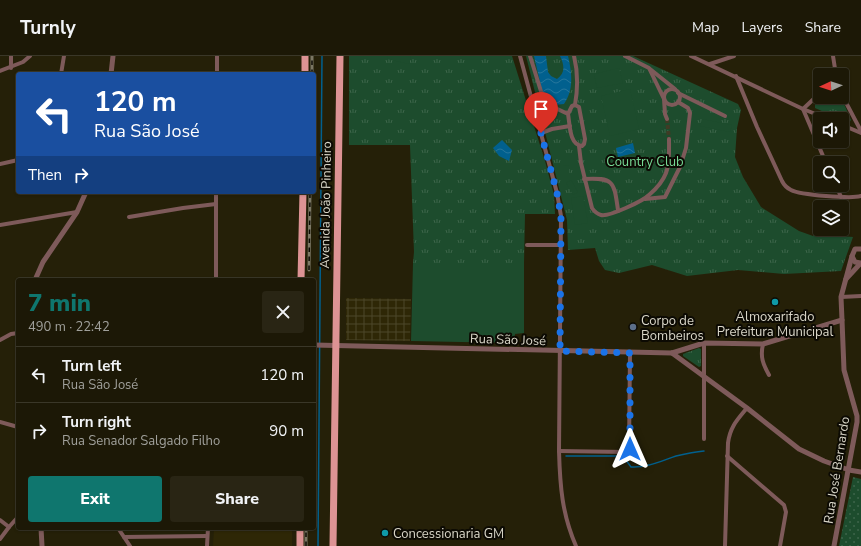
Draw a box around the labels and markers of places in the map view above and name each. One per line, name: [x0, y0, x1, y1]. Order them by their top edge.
pin: [524, 92, 558, 133]
marker: Almoxarifado Prefeitura Municipal: [770, 297, 780, 307]
place label: Almoxarifado Prefeitura Municipal: [717, 308, 833, 341]
place label: Corpo de Bombeiros: [641, 312, 704, 345]
marker: Corpo de Bombeiros: [628, 322, 638, 332]
place label: Concessionaria GM: [393, 525, 504, 543]
marker: Concessionaria GM: [380, 528, 390, 538]

